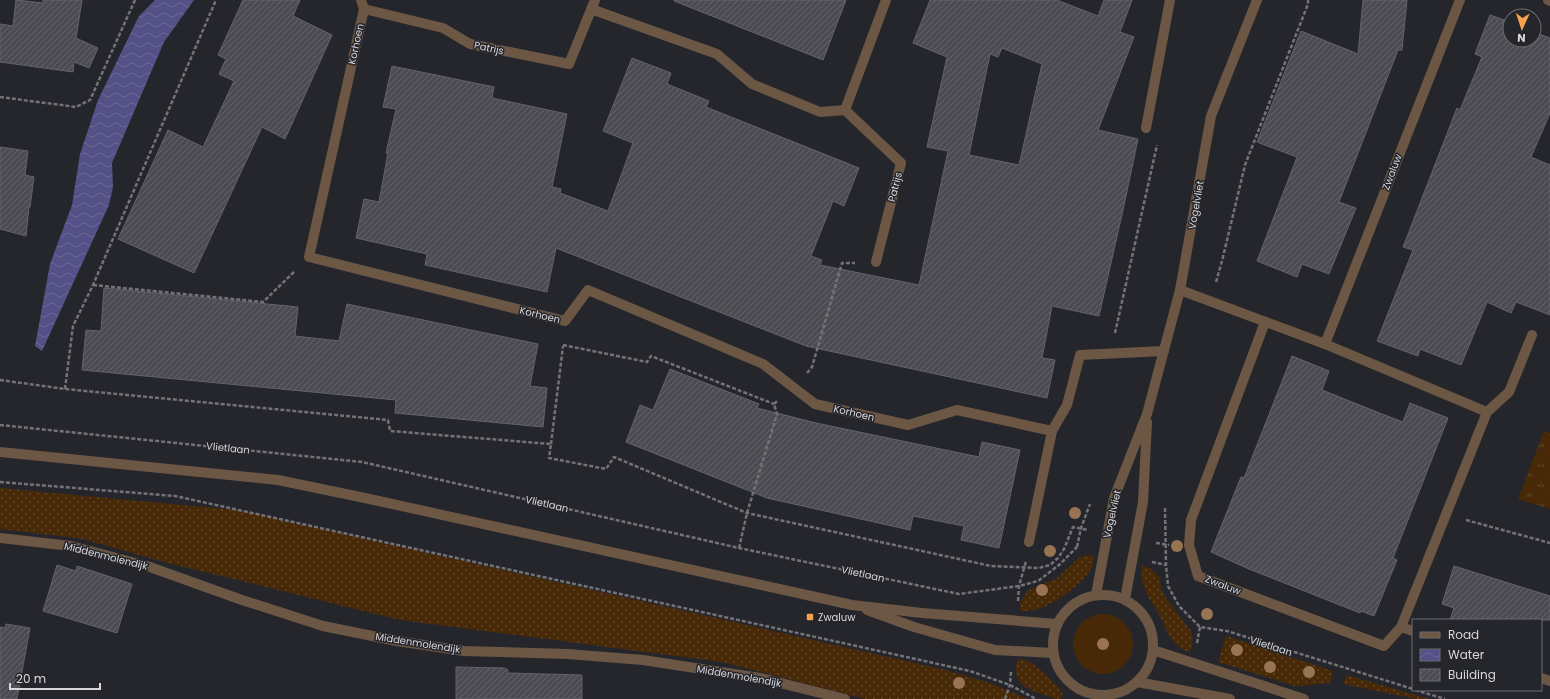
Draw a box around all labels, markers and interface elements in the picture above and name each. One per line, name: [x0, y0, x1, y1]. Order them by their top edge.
north arrow: [1502, 8, 1542, 48]
street label: Korhoen: [344, 22, 368, 66]
text: N: [1517, 30, 1526, 46]
street label: Patrijs: [473, 38, 505, 58]
street label: Zwaluw: [1378, 151, 1406, 192]
street label: Patrijs: [884, 171, 906, 203]
street label: Vogelvliet: [1184, 179, 1208, 230]
street label: Korhoen: [518, 303, 562, 327]
street label: Korhoen: [832, 401, 876, 425]
street label: Vlietlaan: [205, 438, 251, 458]
street label: Vogelvliet: [1099, 488, 1125, 540]
street label: Vlietlaan: [524, 492, 570, 516]
street label: Middenmolendijk: [63, 538, 150, 574]
street label: Vlietlaan: [840, 562, 886, 586]
street label: Zwaluw: [1203, 571, 1244, 599]
place label: Zwaluw: [818, 610, 856, 625]
marker: Zwaluw: [805, 612, 815, 622]
legend: [1412, 619, 1542, 691]
text: Road: [1448, 626, 1479, 643]
street label: Middenmolendijk: [374, 629, 462, 657]
street label: Vlietlaan: [1248, 632, 1294, 660]
text: Water: [1448, 646, 1485, 663]
street label: Middenmolendijk: [695, 661, 783, 691]
scale bar: [10, 665, 100, 691]
text: Building: [1448, 666, 1496, 683]
text: 20 m: [16, 670, 46, 687]

